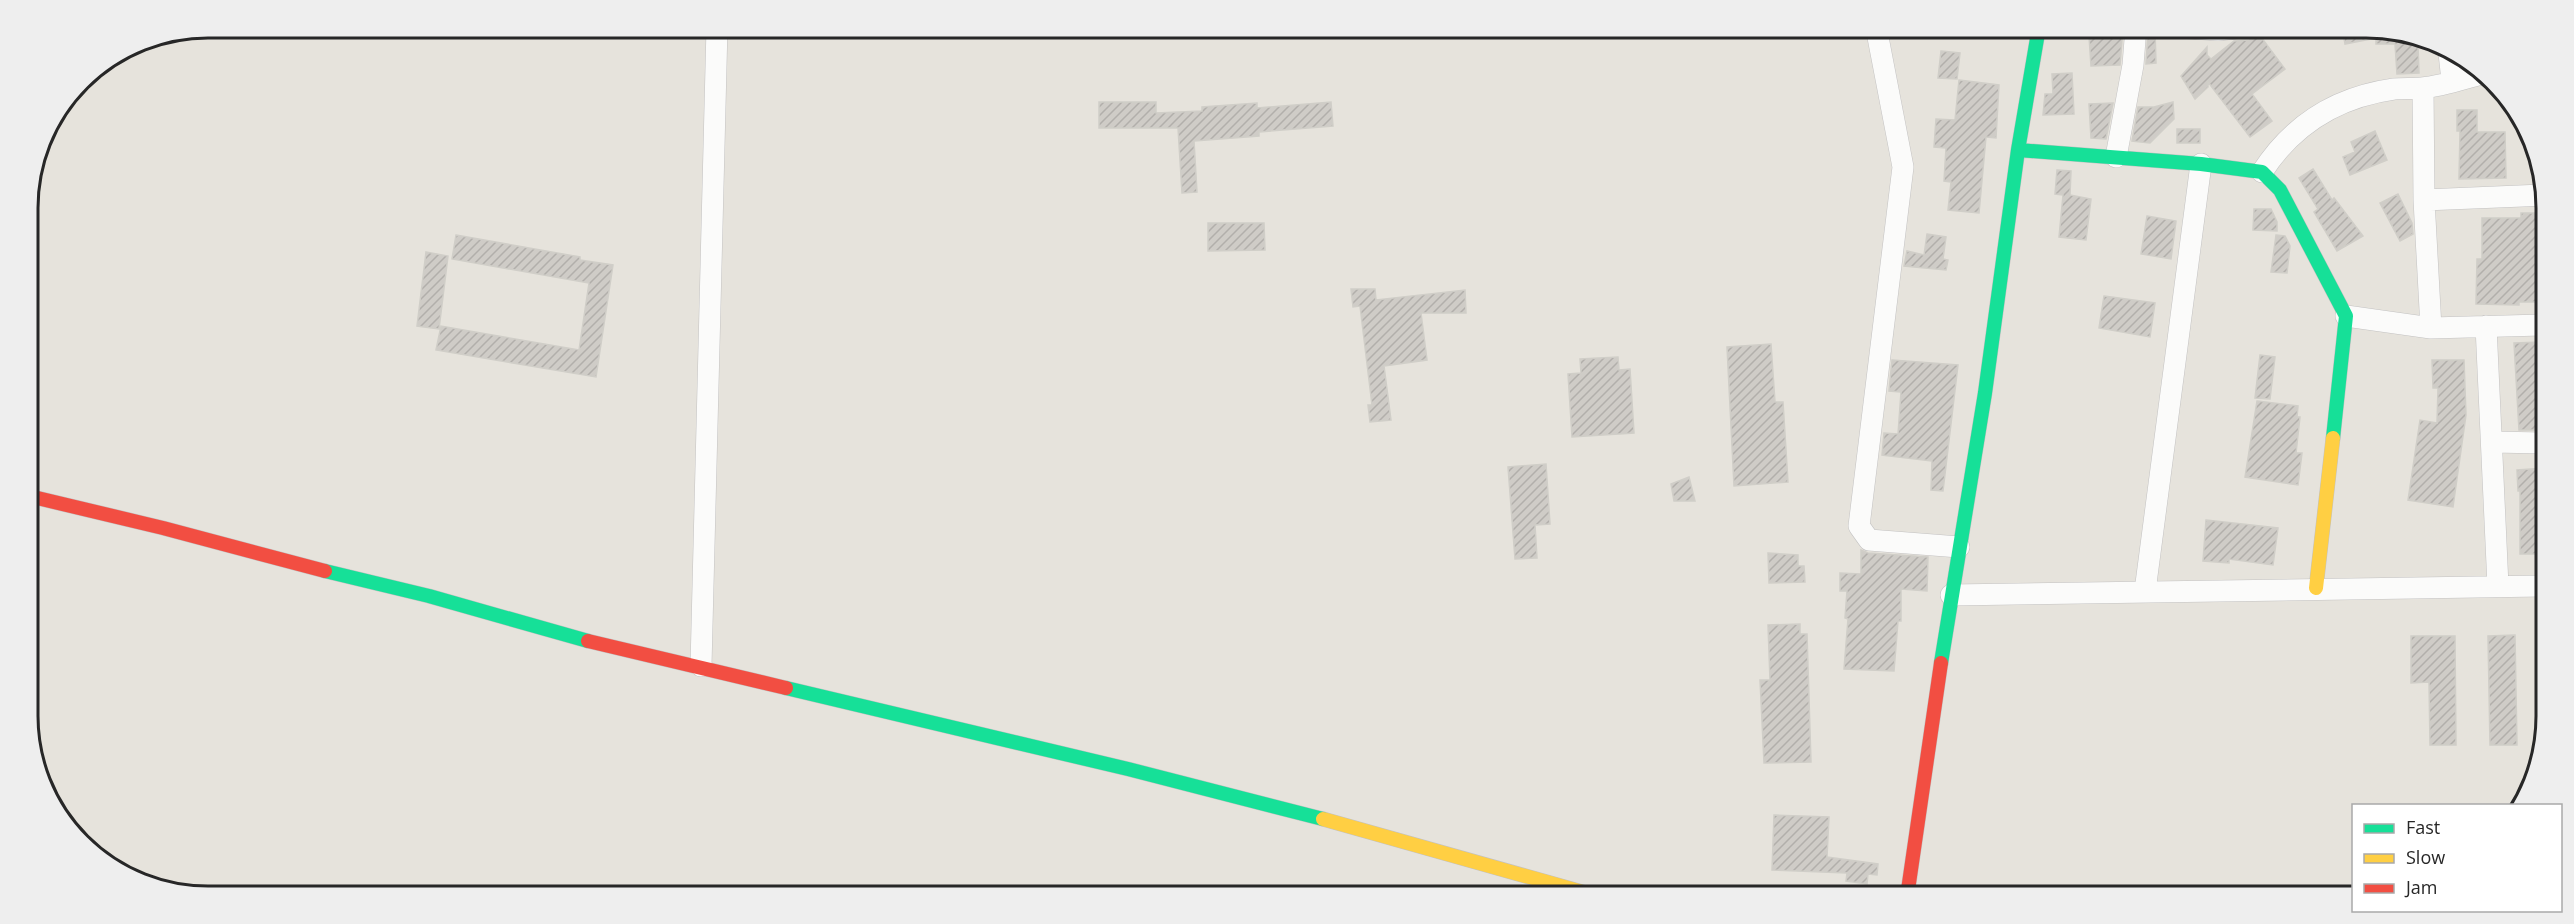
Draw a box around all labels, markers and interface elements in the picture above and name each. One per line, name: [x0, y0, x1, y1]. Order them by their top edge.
legend: [2352, 804, 2562, 912]
text: Fast: [2406, 815, 2440, 839]
text: Slow: [2406, 845, 2445, 869]
text: Jam: [2404, 875, 2438, 899]

